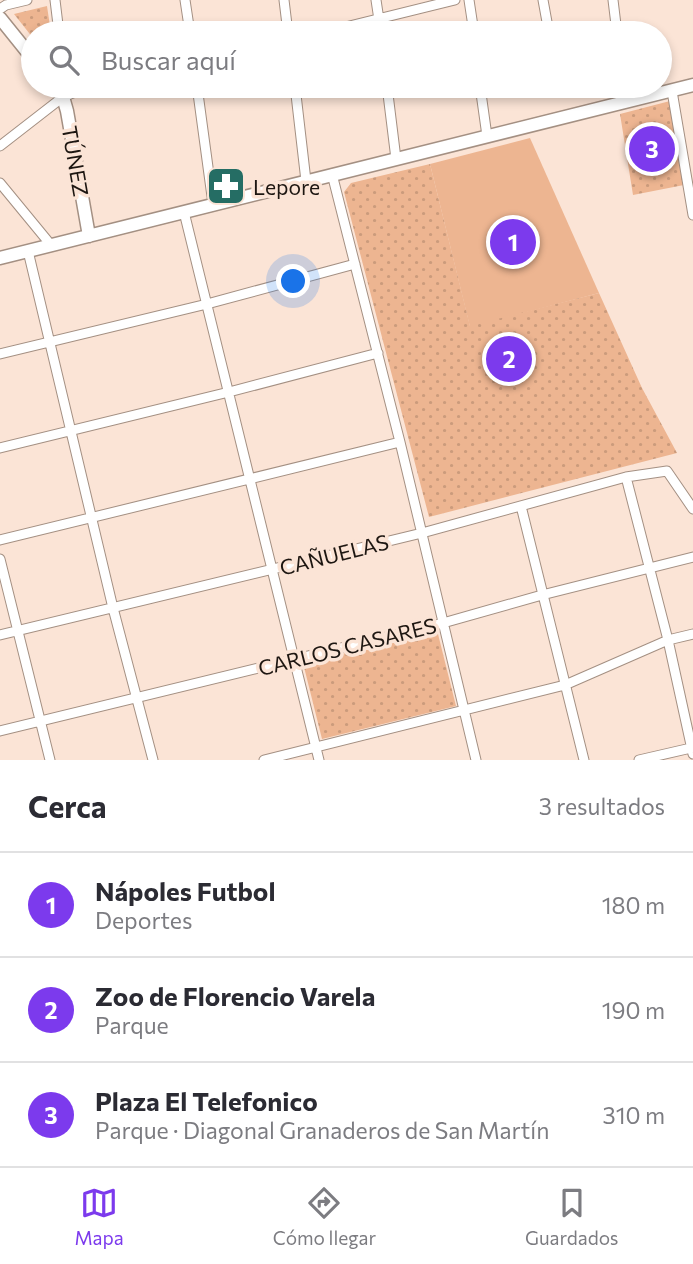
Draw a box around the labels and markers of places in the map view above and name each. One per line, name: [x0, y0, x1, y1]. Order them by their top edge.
pin: 3: [629, 123, 675, 175]
pharmacy icon: Lepore: [205, 165, 247, 207]
place label: Lepore: [253, 174, 320, 199]
pin: 1: [490, 216, 536, 268]
pin: 2: [486, 333, 532, 385]

